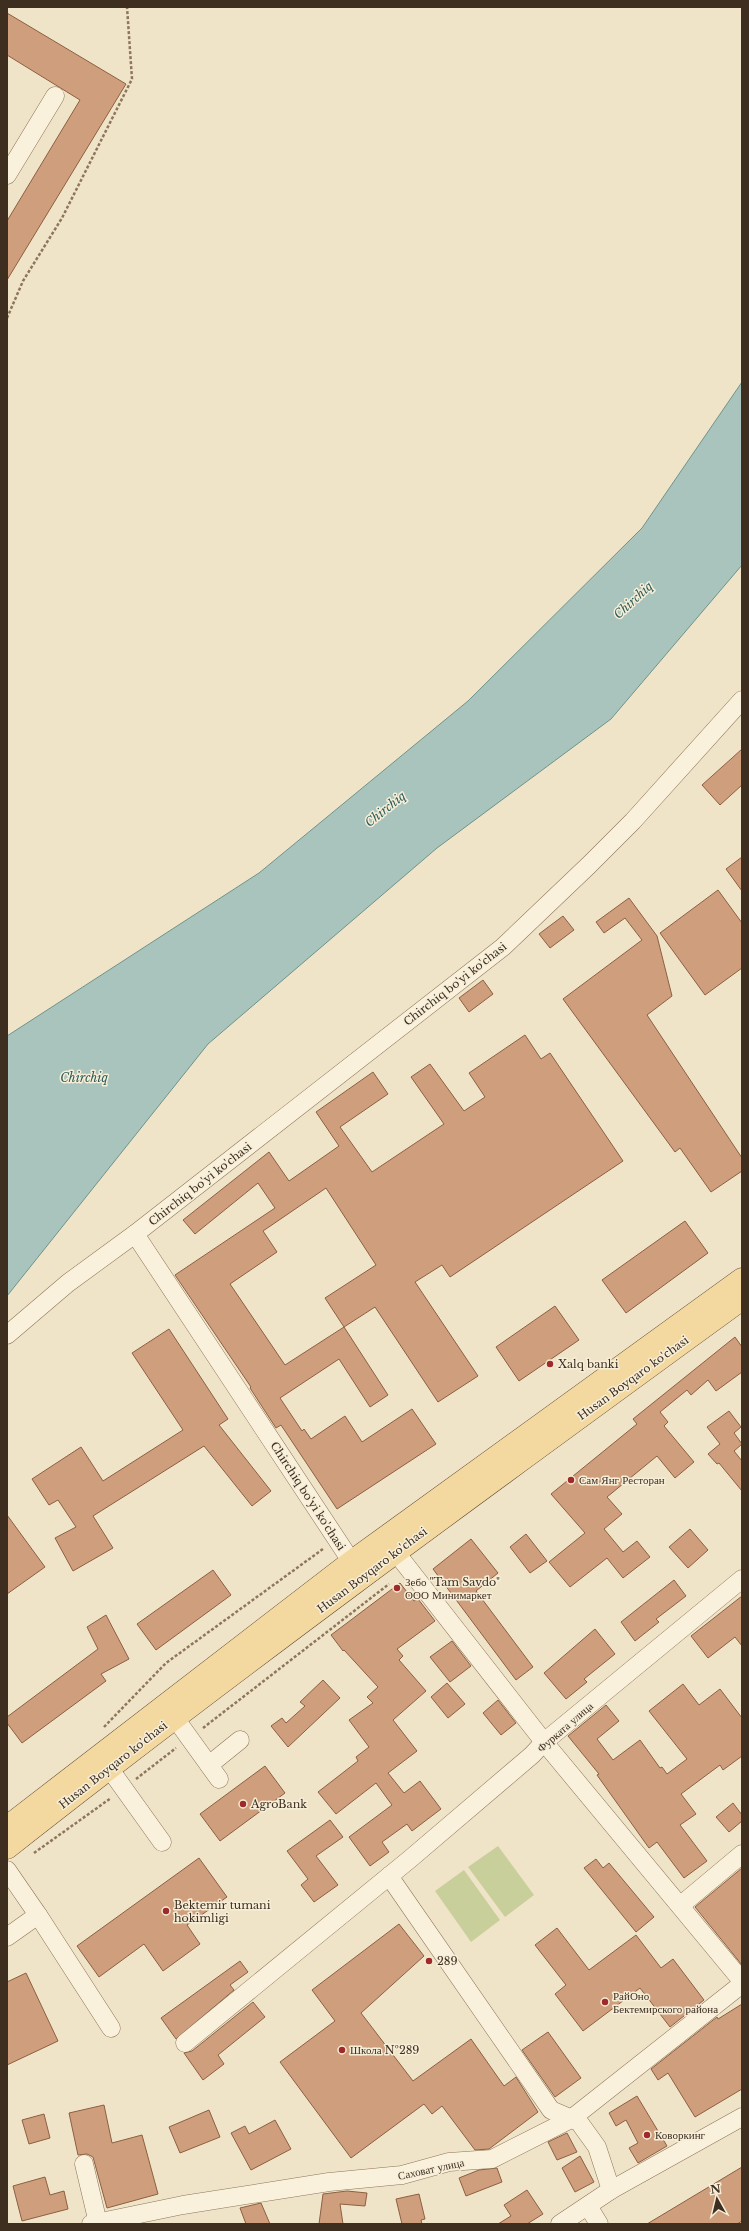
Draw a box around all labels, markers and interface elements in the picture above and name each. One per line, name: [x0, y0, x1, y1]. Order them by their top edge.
water label: Chirchiq: [610, 578, 656, 622]
water label: Chirchiq: [362, 788, 409, 830]
street label: Chirchiq bo'yi ko'chasi: [401, 939, 510, 1029]
water label: Chirchiq: [60, 1070, 108, 1085]
street label: Chirchiq bo'yi ko'chasi: [146, 1139, 255, 1229]
street label: Husan Boyqaro ko'chasi: [575, 1333, 691, 1423]
place label: Xalq banki: [558, 1357, 619, 1371]
marker: Xalq banki: [545, 1359, 555, 1369]
street label: Chirchiq bo'yi ko'chasi: [268, 1439, 349, 1553]
place label: Сам Янг Ресторан: [579, 1473, 665, 1487]
marker: Сам Янг Ресторан: [566, 1475, 576, 1485]
street label: Husan Boyqaro ko'chasi: [314, 1524, 430, 1616]
place label: Зебо "Tam Savdo" ООО Минимаркет: [405, 1575, 500, 1602]
marker: Зебо "Tam Savdo" ООО Минимаркет: [392, 1583, 402, 1593]
street label: Фурката улица: [534, 1699, 596, 1755]
street label: Husan Boyqaro ko'chasi: [56, 1718, 170, 1812]
place label: AgroBank: [250, 1797, 307, 1811]
marker: AgroBank: [238, 1799, 248, 1809]
place label: Bektemir tumani hokimligi: [174, 1898, 271, 1925]
marker: Bektemir tumani hokimligi: [161, 1906, 171, 1916]
place label: 289: [437, 1954, 458, 1968]
marker: 289: [424, 1956, 434, 1966]
place label: РайОно Бектемирского района: [613, 1989, 718, 2016]
marker: РайОно Бектемирского района: [600, 1997, 610, 2007]
place label: Школа №289: [350, 2043, 419, 2057]
marker: Школа №289: [337, 2045, 347, 2055]
place label: Коворкинг: [655, 2128, 706, 2142]
marker: Коворкинг: [642, 2130, 652, 2140]
street label: Саховат улица: [396, 2155, 466, 2183]
north arrow: [697, 2179, 737, 2219]
text: N: [710, 2181, 722, 2197]

